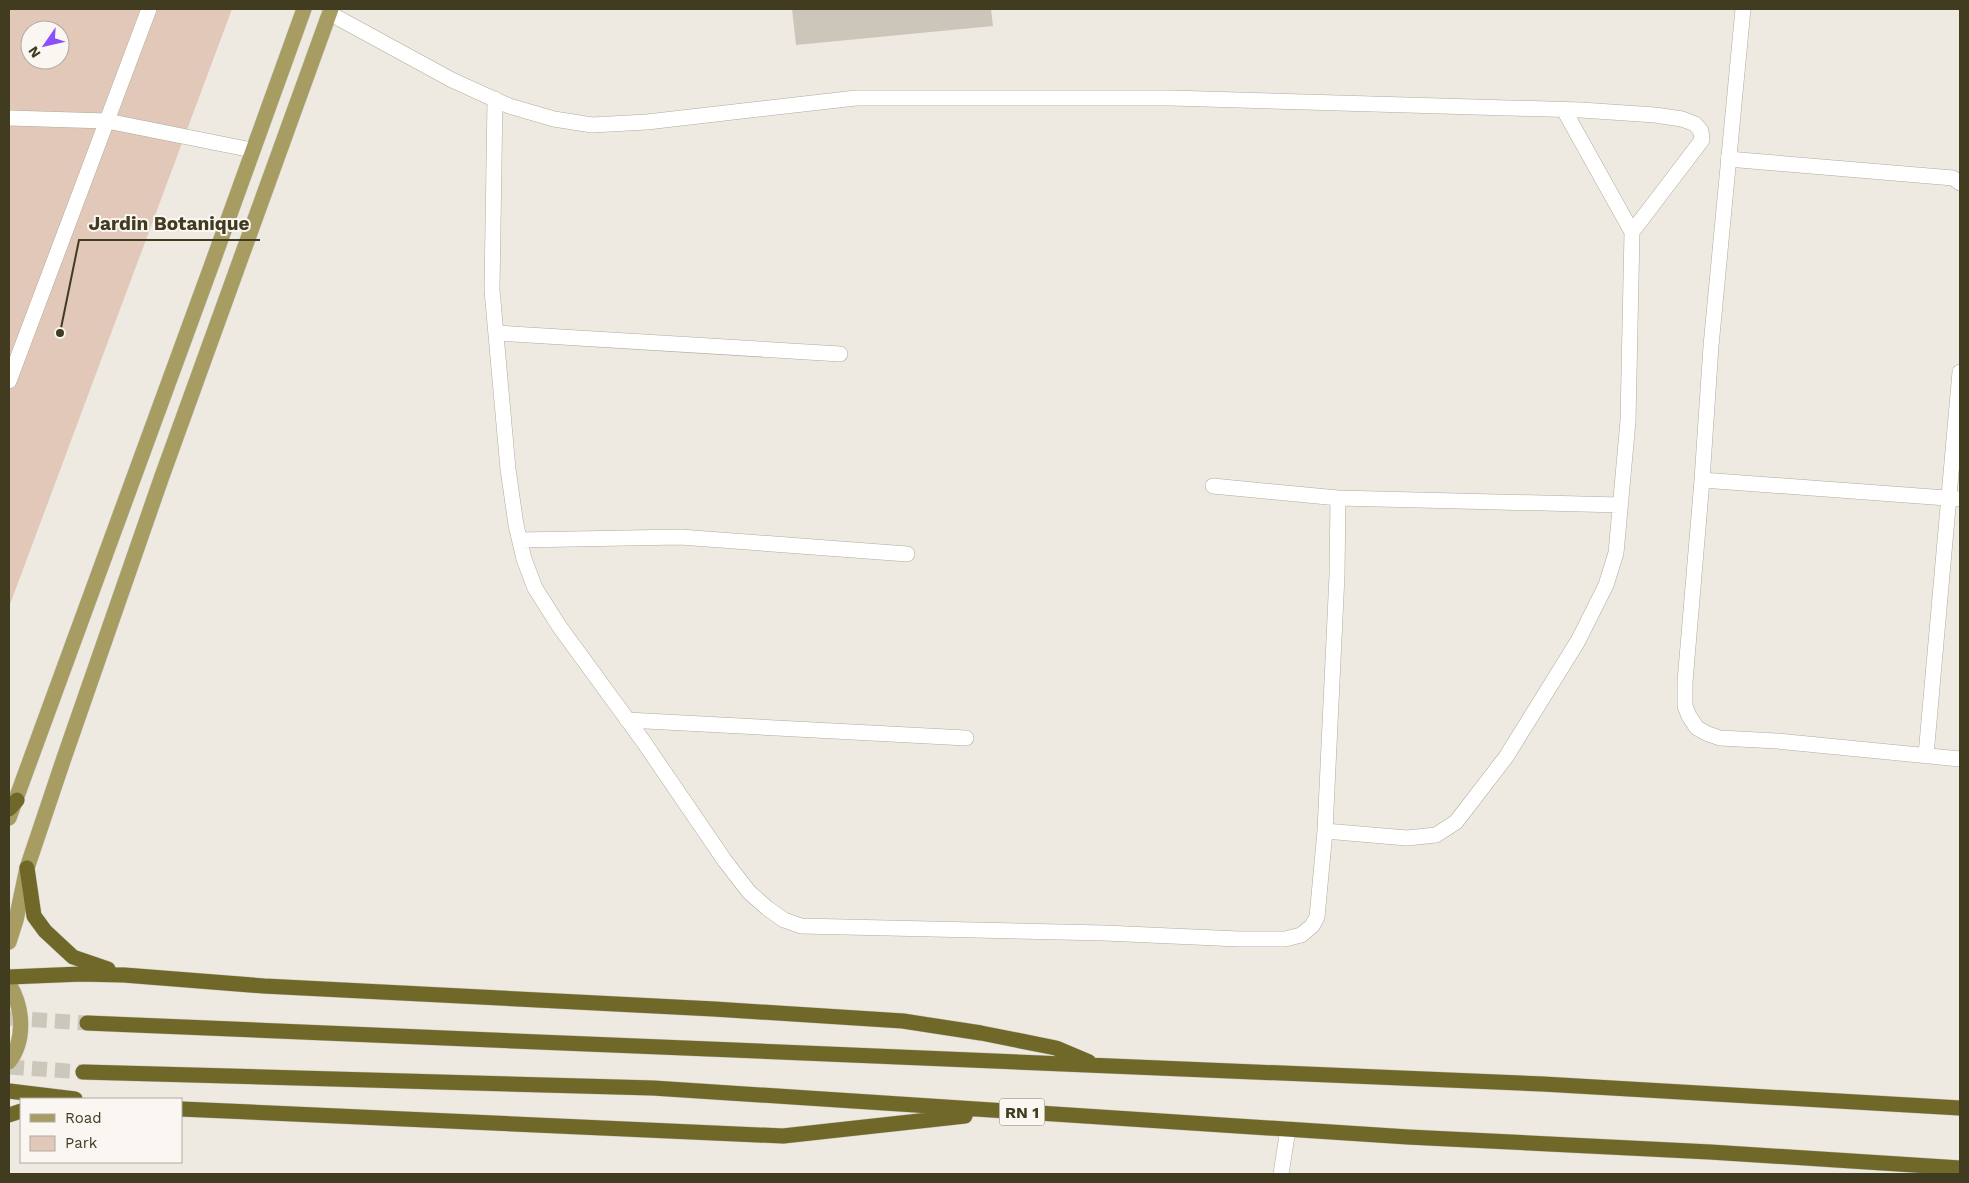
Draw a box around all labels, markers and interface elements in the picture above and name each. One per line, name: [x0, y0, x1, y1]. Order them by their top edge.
north arrow: [20, 20, 70, 70]
text: N: [25, 43, 44, 61]
callout: Jardin Botanique: [79, 206, 260, 240]
text: Jardin Botanique: [88, 212, 250, 235]
legend: [20, 1098, 182, 1163]
road number: RN 1: [1000, 1098, 1044, 1126]
text: Road: [65, 1109, 102, 1127]
text: Park: [65, 1134, 98, 1152]

